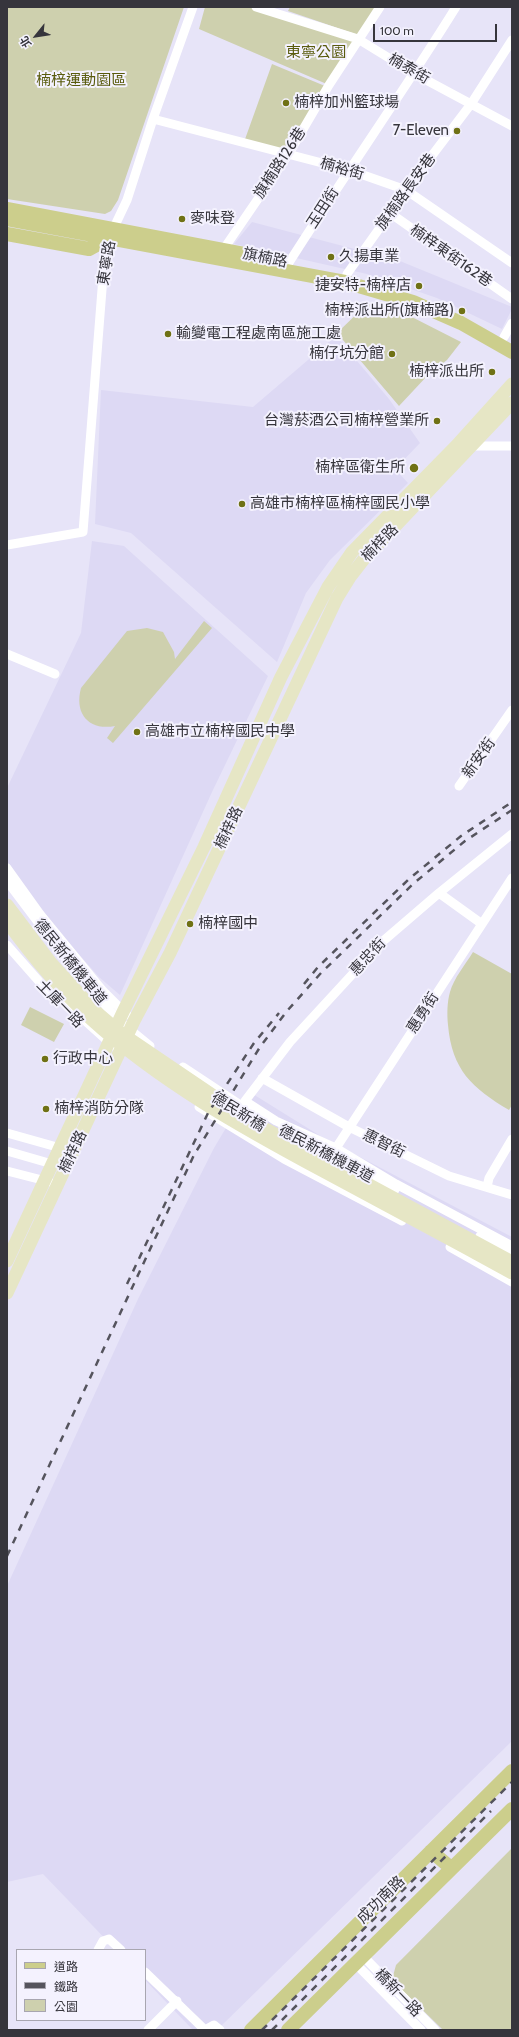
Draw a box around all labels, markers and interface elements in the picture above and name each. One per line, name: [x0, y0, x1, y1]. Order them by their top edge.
north arrow: [16, 16, 56, 56]
scale bar: [375, 16, 499, 42]
text: 100 m: [380, 23, 414, 38]
text: 北: [17, 34, 34, 50]
park label: 東寧公園: [286, 44, 346, 62]
street label: 楠泰街: [385, 50, 433, 88]
park label: 楠梓運動園區: [36, 72, 126, 90]
place label: 楠梓加州籃球場: [294, 94, 399, 112]
marker: 楠梓加州籃球場: [281, 98, 291, 108]
place label: 7-Eleven: [393, 122, 449, 140]
street label: 旗楠路126巷: [250, 124, 310, 202]
marker: 7-Eleven: [452, 126, 462, 136]
street label: 旗楠路長安巷: [372, 150, 440, 234]
street label: 楠裕街: [318, 154, 366, 184]
street label: 玉田街: [303, 184, 343, 232]
place label: 麥味登: [190, 210, 235, 228]
marker: 麥味登: [177, 214, 187, 224]
street label: 楠梓東街162巷: [406, 221, 496, 291]
street label: 東寧路: [95, 239, 119, 287]
street label: 旗楠路: [241, 245, 289, 271]
place label: 久揚車業: [339, 248, 399, 266]
marker: 久揚車業: [326, 252, 336, 262]
place label: 捷安特-楠梓店: [315, 277, 411, 295]
marker: 捷安特-楠梓店: [414, 281, 424, 291]
place label: 楠梓派出所(旗楠路): [325, 302, 454, 320]
marker: 楠梓派出所(旗楠路): [457, 306, 467, 316]
place label: 輸變電工程處南區施工處: [176, 325, 341, 343]
marker: 輸變電工程處南區施工處: [163, 329, 173, 339]
place label: 楠仔坑分館: [309, 345, 384, 363]
marker: 楠仔坑分館: [387, 349, 397, 359]
place label: 楠梓派出所: [409, 363, 484, 381]
marker: 楠梓派出所: [487, 367, 497, 377]
place label: 台灣菸酒公司楠梓營業所: [264, 412, 429, 430]
marker: 台灣菸酒公司楠梓營業所: [432, 416, 442, 426]
place label: 楠梓區衛生所: [315, 459, 405, 477]
marker: 楠梓區衛生所: [408, 462, 420, 474]
place label: 高雄市楠梓區楠梓國民小學: [250, 495, 430, 513]
marker: 高雄市楠梓區楠梓國民小學: [237, 499, 247, 509]
street label: 楠梓路: [358, 521, 402, 565]
place label: 高雄市立楠梓國民中學: [145, 723, 295, 741]
marker: 高雄市立楠梓國民中學: [132, 727, 142, 737]
street label: 新安街: [459, 734, 499, 782]
street label: 楠梓路: [211, 804, 247, 852]
place label: 楠梓國中: [198, 915, 258, 933]
street label: 德民新橋機車道: [30, 916, 110, 1008]
marker: 楠梓國中: [185, 919, 195, 929]
street label: 惠忠街: [346, 934, 390, 980]
street label: 土庫一路: [33, 976, 87, 1032]
street label: 惠勇街: [403, 989, 443, 1037]
place label: 行政中心: [53, 1050, 113, 1068]
marker: 行政中心: [40, 1054, 50, 1064]
street label: 德民新橋: [208, 1088, 268, 1136]
place label: 楠梓消防分隊: [54, 1100, 144, 1118]
marker: 楠梓消防分隊: [41, 1104, 51, 1114]
street label: 德民新橋機車道: [275, 1121, 377, 1187]
street label: 惠智街: [360, 1126, 408, 1162]
street label: 楠梓路: [55, 1128, 91, 1176]
street label: 成功南路: [353, 1872, 409, 1928]
legend: [16, 1949, 146, 2021]
text: 道路: [54, 1959, 78, 1974]
street label: 橋新一路: [371, 1965, 425, 2021]
text: 鐵路: [54, 1979, 78, 1994]
text: 公園: [54, 1999, 78, 2014]

